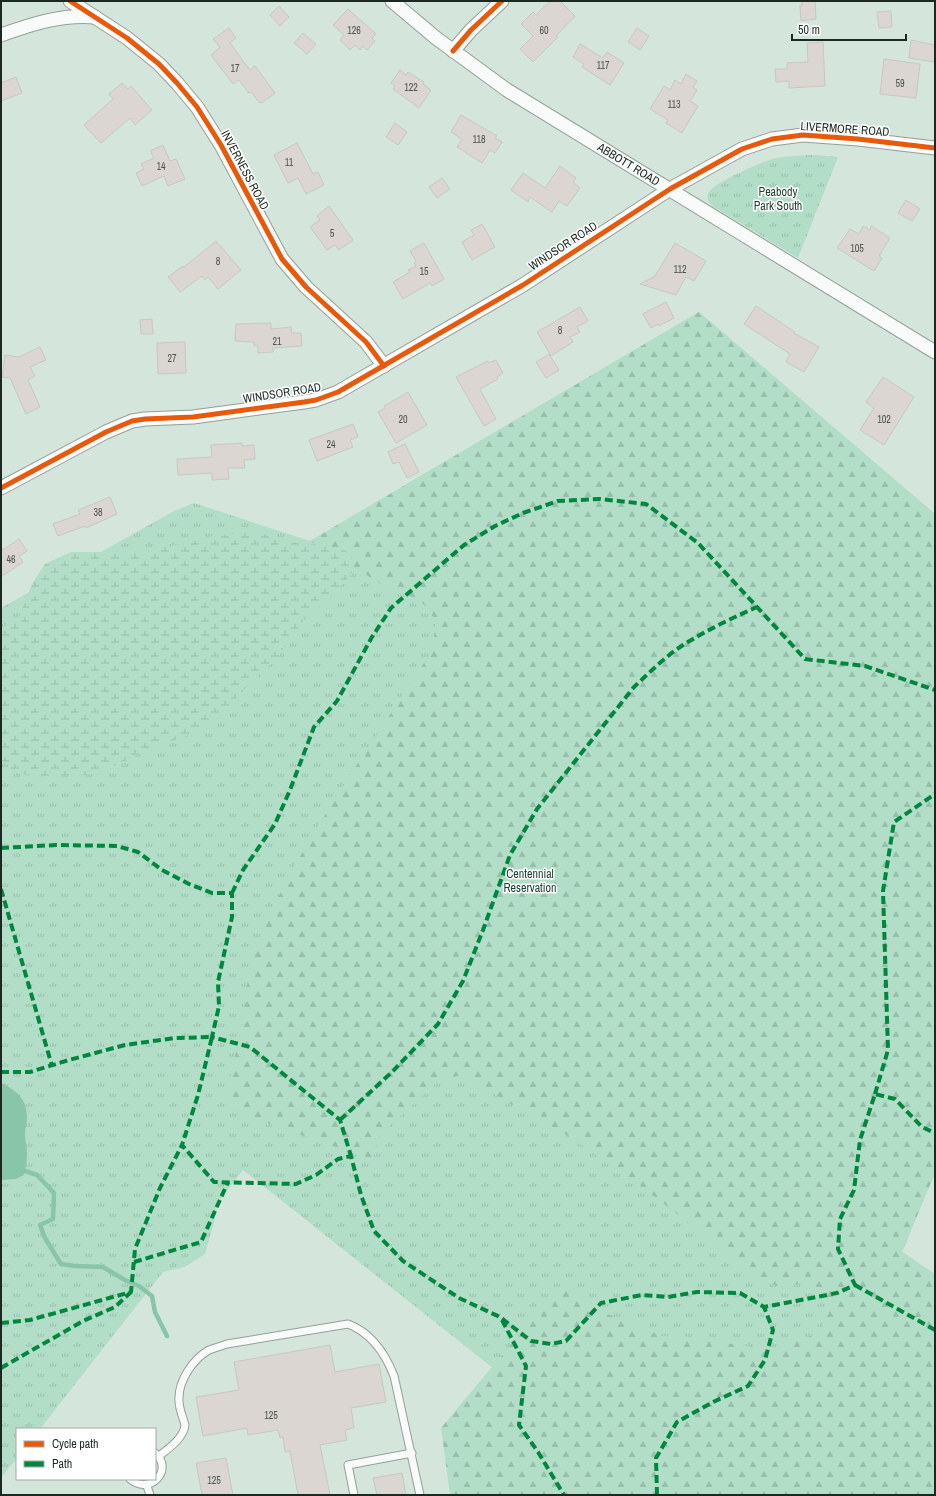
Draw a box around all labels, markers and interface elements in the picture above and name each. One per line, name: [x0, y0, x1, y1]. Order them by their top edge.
scale bar: [792, 16, 906, 42]
text: 50 m: [798, 22, 820, 38]
house number: 126: [347, 24, 361, 37]
house number: 60: [539, 24, 549, 37]
house number: 117: [596, 59, 610, 72]
house number: 17: [230, 62, 240, 75]
house number: 59: [895, 77, 905, 90]
house number: 122: [404, 81, 418, 94]
house number: 113: [667, 98, 681, 111]
street label: LIVERMORE ROAD: [800, 118, 890, 140]
street label: INVERNESS ROAD: [217, 127, 273, 213]
house number: 118: [472, 133, 486, 146]
street label: ABBOTT ROAD: [593, 139, 663, 190]
house number: 11: [285, 156, 294, 169]
house number: 14: [156, 160, 166, 173]
park label: Peabody Park South: [754, 184, 802, 214]
street label: WINDSOR ROAD: [526, 218, 600, 274]
house number: 5: [330, 227, 335, 240]
house number: 105: [850, 242, 864, 255]
house number: 8: [216, 255, 221, 268]
house number: 112: [673, 263, 687, 276]
house number: 15: [419, 265, 429, 278]
house number: 8: [558, 324, 563, 337]
house number: 21: [272, 335, 282, 348]
house number: 27: [167, 352, 177, 365]
street label: WINDSOR ROAD: [242, 379, 322, 407]
house number: 20: [398, 413, 408, 426]
house number: 102: [877, 413, 891, 426]
house number: 24: [326, 438, 336, 451]
house number: 38: [93, 506, 103, 519]
house number: 46: [6, 553, 16, 566]
park label: Centennial Reservation: [503, 866, 557, 896]
house number: 125: [264, 1409, 278, 1422]
legend: [16, 1428, 156, 1480]
text: Cycle path: [52, 1436, 99, 1452]
text: Path: [52, 1456, 72, 1472]
house number: 125: [207, 1474, 221, 1487]

